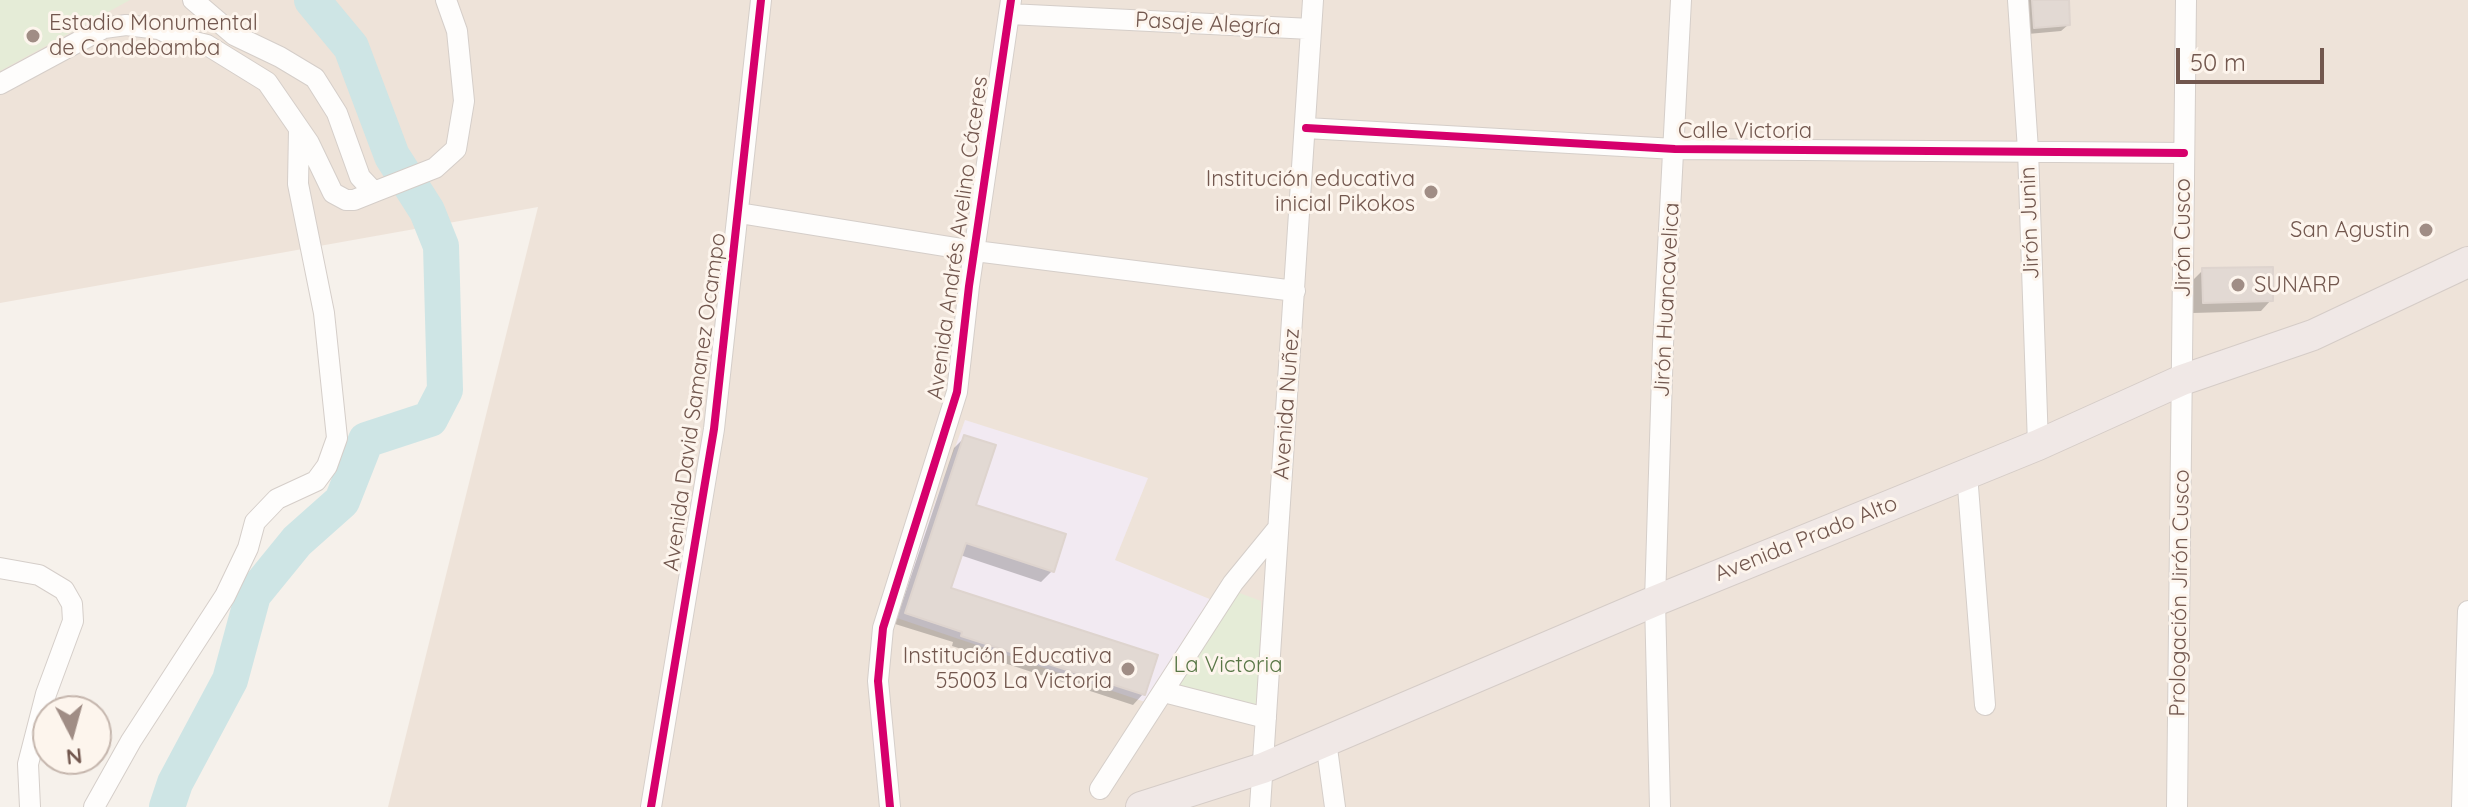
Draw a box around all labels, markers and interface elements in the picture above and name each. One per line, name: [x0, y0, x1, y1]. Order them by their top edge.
street label: Pasaje Alegría: [1134, 7, 1282, 41]
place label: Estadio Monumental de Condebamba: [49, 10, 258, 62]
marker: Estadio Monumental de Condebamba: [24, 27, 42, 45]
scale bar: [2180, 32, 2328, 82]
text: 50 m: [2190, 47, 2246, 77]
street label: Avenida Andrés Avelino Cáceres: [922, 75, 994, 401]
street label: Calle Victoria: [1678, 118, 1812, 144]
place label: Institución educativa inicial Pikokos: [1206, 166, 1415, 218]
street label: Jirón Junin: [2015, 166, 2045, 280]
street label: Jirón Cusco: [2170, 178, 2196, 298]
marker: Institución educativa inicial Pikokos: [1422, 183, 1440, 201]
street label: Jirón Huancavelica: [1649, 202, 1685, 398]
place label: San Agustin: [2290, 217, 2410, 243]
marker: San Agustin: [2417, 221, 2435, 239]
street label: Avenida David Samanez Ocampo: [658, 231, 732, 573]
place label: SUNARP: [2254, 272, 2340, 298]
marker: SUNARP: [2229, 276, 2247, 294]
street label: Avenida Nuñez: [1269, 327, 1305, 481]
street label: Prologación Jirón Cusco: [2165, 469, 2195, 717]
street label: Avenida Prado Alto: [1711, 490, 1901, 588]
place label: Institución Educativa 55003 La Victoria: [903, 643, 1112, 694]
park label: La Victoria: [1174, 652, 1282, 678]
marker: Institución Educativa 55003 La Victoria: [1119, 660, 1137, 678]
north arrow: [32, 695, 112, 775]
text: N: [65, 742, 84, 772]

